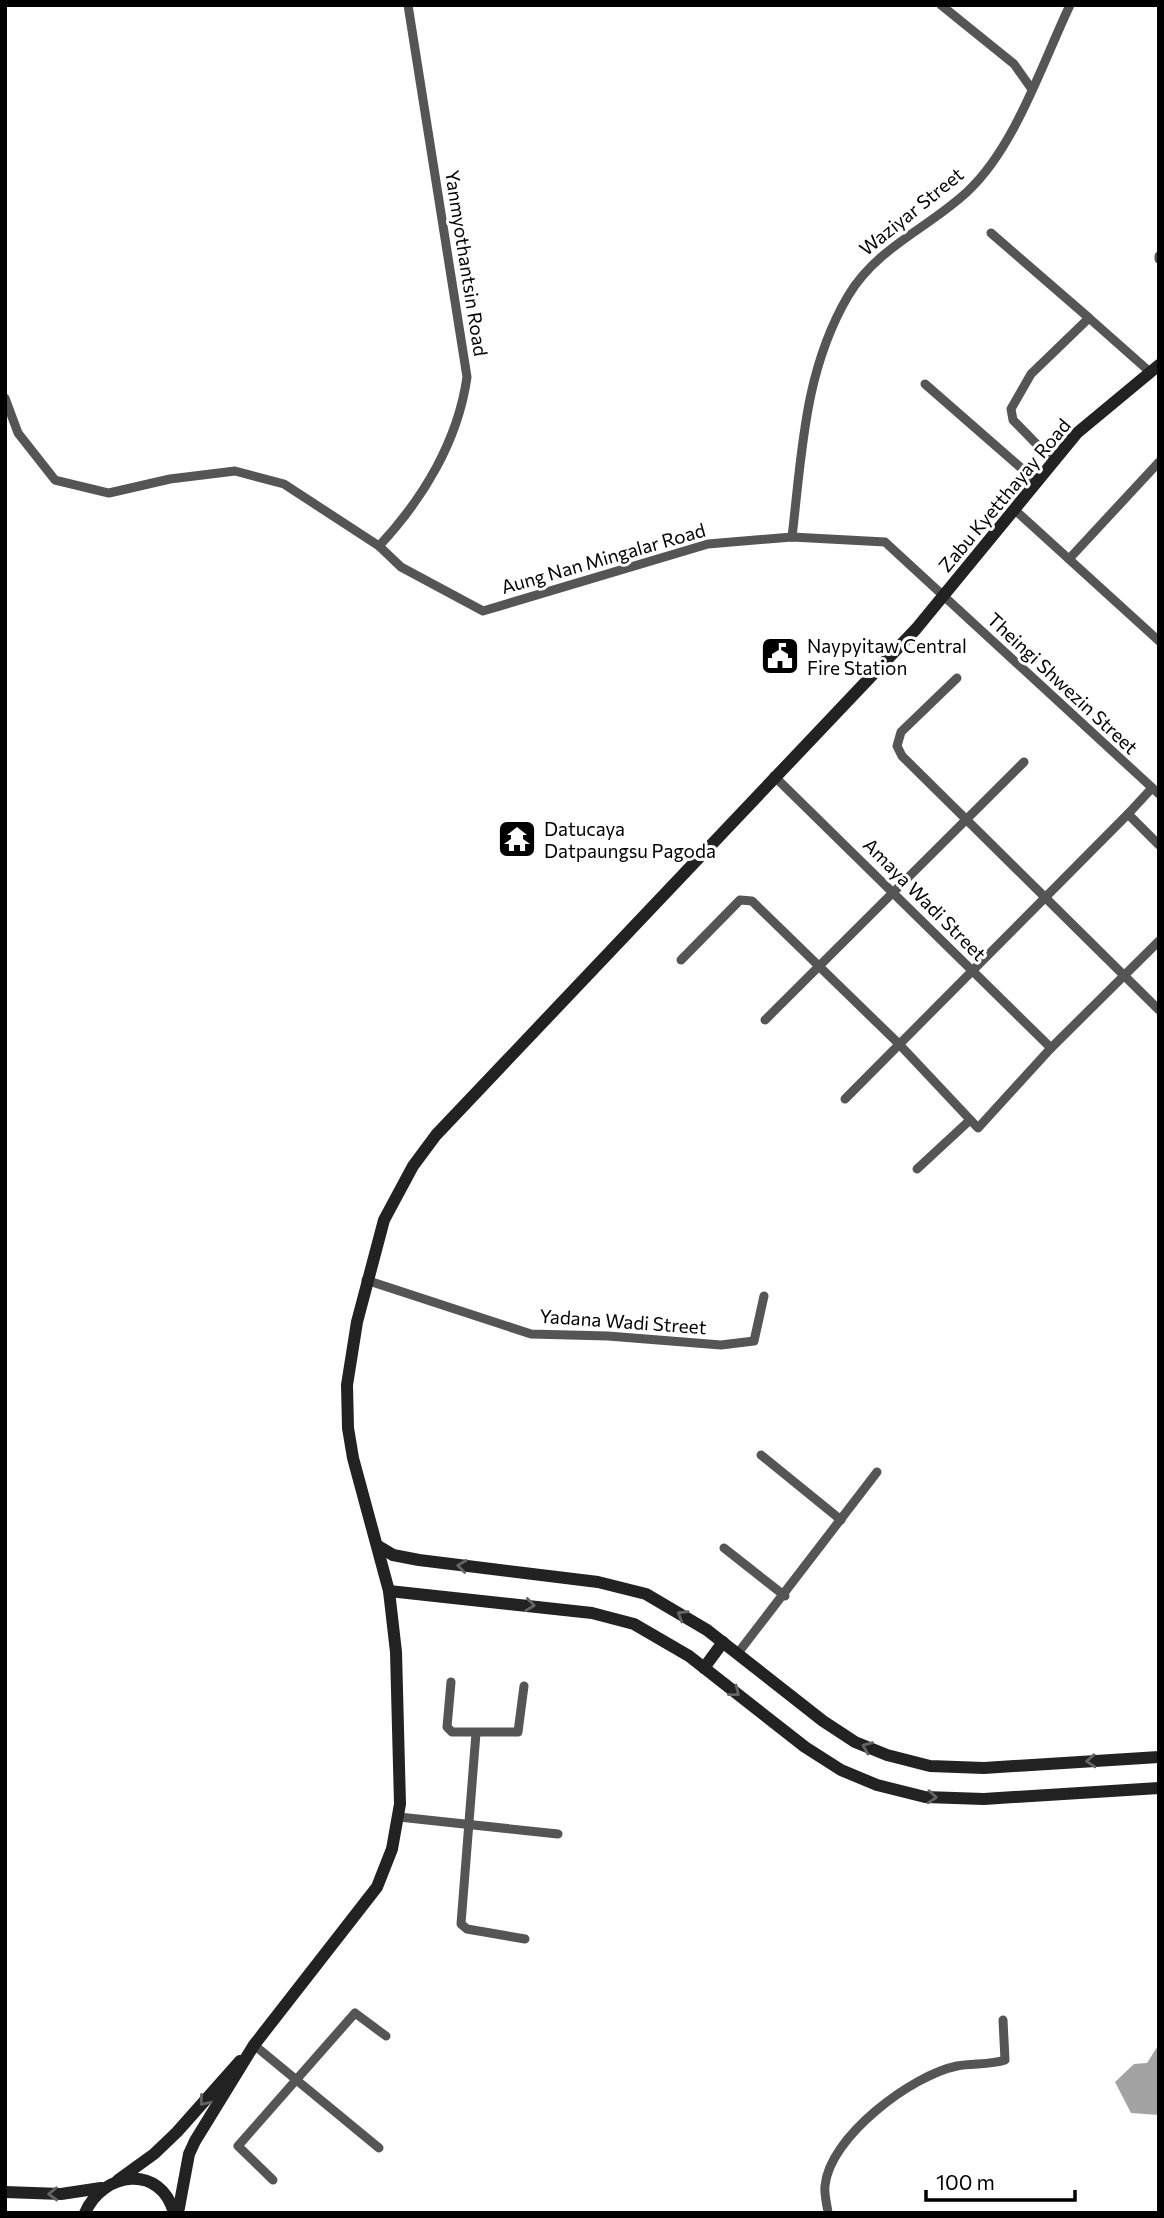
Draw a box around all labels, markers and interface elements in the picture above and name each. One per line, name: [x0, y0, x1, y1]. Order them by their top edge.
street label: Waziyar Street: [854, 162, 968, 260]
street label: Yanmyothantsin Road: [441, 168, 493, 358]
street label: Zabu Kyetthayay Road: [933, 414, 1075, 576]
street label: Aung Nan Mingalar Road: [498, 518, 708, 598]
street label: Theingi Shwezin Street: [983, 607, 1143, 759]
place label: Naypyitaw Central Fire Station: [807, 634, 967, 679]
public building icon: Naypyitaw Central Fire Station: [759, 635, 801, 677]
place label: Datucaya Datpaungsu Pagoda: [544, 817, 716, 862]
temple icon: Datucaya Datpaungsu Pagoda: [496, 818, 538, 860]
street label: Amaya Wadi Street: [859, 833, 991, 965]
street label: Yadana Wadi Street: [539, 1304, 707, 1338]
one-way arrow: [456, 1558, 468, 1573]
one-way arrow: [524, 1598, 536, 1613]
one-way arrow: [676, 1610, 689, 1623]
one-way arrow: [727, 1683, 739, 1696]
one-way arrow: [861, 1741, 873, 1755]
one-way arrow: [1085, 1753, 1096, 1768]
one-way arrow: [927, 1789, 938, 1804]
one-way arrow: [200, 2093, 212, 2106]
scale bar: [926, 2158, 1075, 2202]
text: 100 m: [936, 2169, 995, 2194]
one-way arrow: [48, 2186, 59, 2201]

